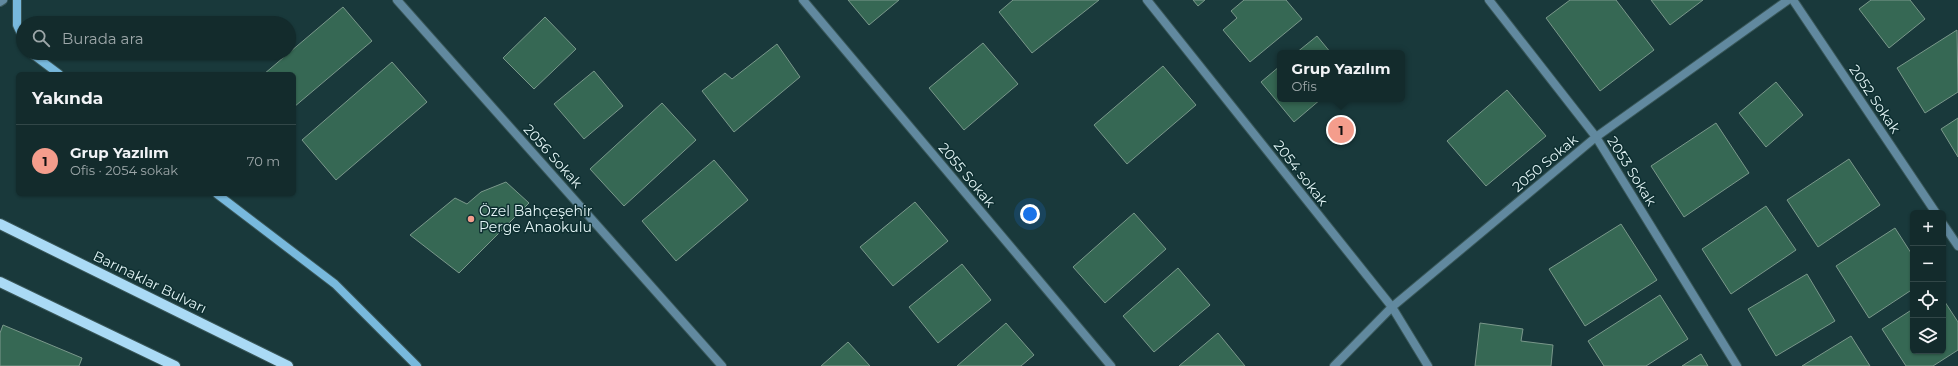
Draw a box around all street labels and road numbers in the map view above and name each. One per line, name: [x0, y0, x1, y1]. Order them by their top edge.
street label: 2052 Sokak: [1845, 61, 1905, 137]
street label: 2056 Sokak: [520, 120, 587, 192]
street label: 2050 Sokak: [1508, 130, 1582, 196]
street label: 2053 Sokak: [1603, 133, 1661, 210]
street label: 2054 sokak: [1270, 137, 1333, 210]
street label: 2055 Sokak: [935, 139, 1000, 211]
street label: Barınaklar Bulvarı: [90, 247, 210, 317]

